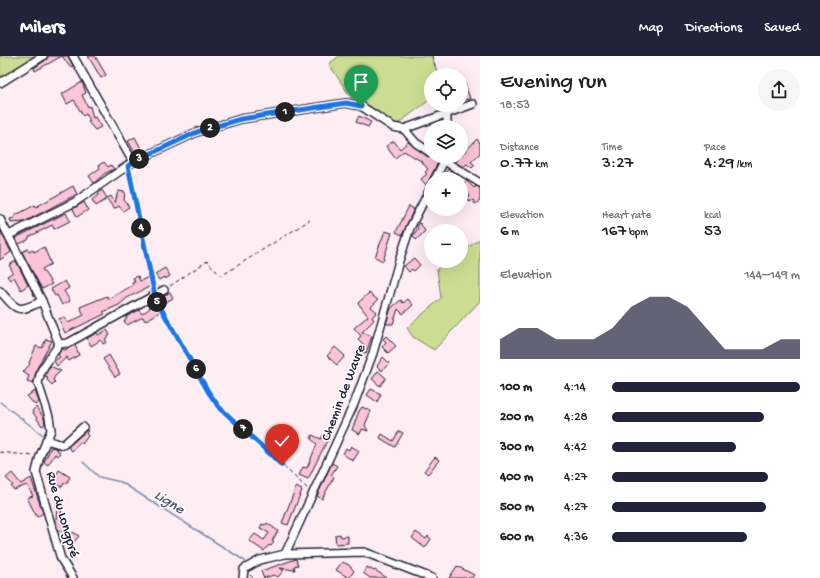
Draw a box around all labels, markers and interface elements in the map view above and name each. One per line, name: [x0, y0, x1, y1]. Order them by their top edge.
text: Milers: [20, 17, 65, 40]
text: Map: [639, 20, 663, 37]
text: Directions: [685, 20, 742, 37]
text: Saved: [764, 20, 800, 37]
pin: [344, 65, 378, 106]
map controls: [424, 68, 468, 268]
button: locate: [424, 68, 468, 112]
button: share: [758, 69, 800, 111]
text: Evening run: [500, 70, 607, 96]
icon: arrive: [350, 71, 372, 93]
text: 18:53: [500, 98, 530, 113]
pin: 1: [275, 102, 295, 122]
text: 1: [283, 106, 287, 118]
pin: 2: [200, 118, 220, 138]
button: layers: [424, 120, 468, 164]
text: 2: [207, 122, 213, 134]
text: Distance: [500, 142, 539, 154]
text: Time: [602, 142, 622, 154]
text: Pace: [704, 142, 726, 154]
pin: 3: [129, 149, 149, 169]
text: 3: [136, 153, 142, 165]
text: 0.77: [500, 154, 533, 174]
text: 3:27: [602, 154, 633, 174]
text: 4:29: [704, 154, 734, 174]
text: km: [533, 159, 548, 171]
text: /km: [734, 159, 752, 171]
button: +: [424, 172, 468, 216]
text: Elevation: [500, 210, 544, 222]
text: Heart rate: [602, 210, 651, 222]
text: kcal: [704, 210, 721, 222]
pin: 4: [131, 218, 151, 238]
text: 4: [138, 222, 144, 234]
text: 6: [500, 222, 509, 242]
text: 167: [602, 222, 626, 242]
text: 53: [704, 222, 722, 242]
button: −: [424, 224, 468, 268]
text: m: [509, 227, 519, 239]
text: bpm: [626, 227, 648, 239]
text: Elevation: [500, 268, 552, 283]
text: 144–149 m: [744, 268, 800, 283]
pin: 5: [147, 292, 167, 312]
text: 5: [154, 296, 160, 308]
street label: Chemin de Wavre: [318, 341, 371, 444]
pin: 6: [186, 359, 206, 379]
text: 6: [193, 363, 199, 375]
text: 100 m: [500, 380, 532, 395]
text: 4:14: [564, 380, 586, 395]
text: 200 m: [500, 410, 533, 425]
text: 4:28: [564, 410, 588, 425]
pin: 7: [233, 419, 253, 439]
text: 7: [240, 423, 246, 435]
pin: [265, 424, 299, 465]
icon: check: [271, 430, 293, 452]
text: 300 m: [500, 440, 534, 455]
text: 4:42: [564, 440, 587, 455]
street label: Rue du Longpré: [41, 470, 82, 560]
text: 400 m: [500, 470, 533, 485]
text: 4:27: [564, 470, 587, 485]
water label: Ligne: [151, 487, 188, 520]
text: 500 m: [500, 500, 534, 515]
text: 4:27: [564, 500, 587, 515]
text: 600 m: [500, 530, 534, 545]
text: 4:36: [564, 530, 588, 545]

